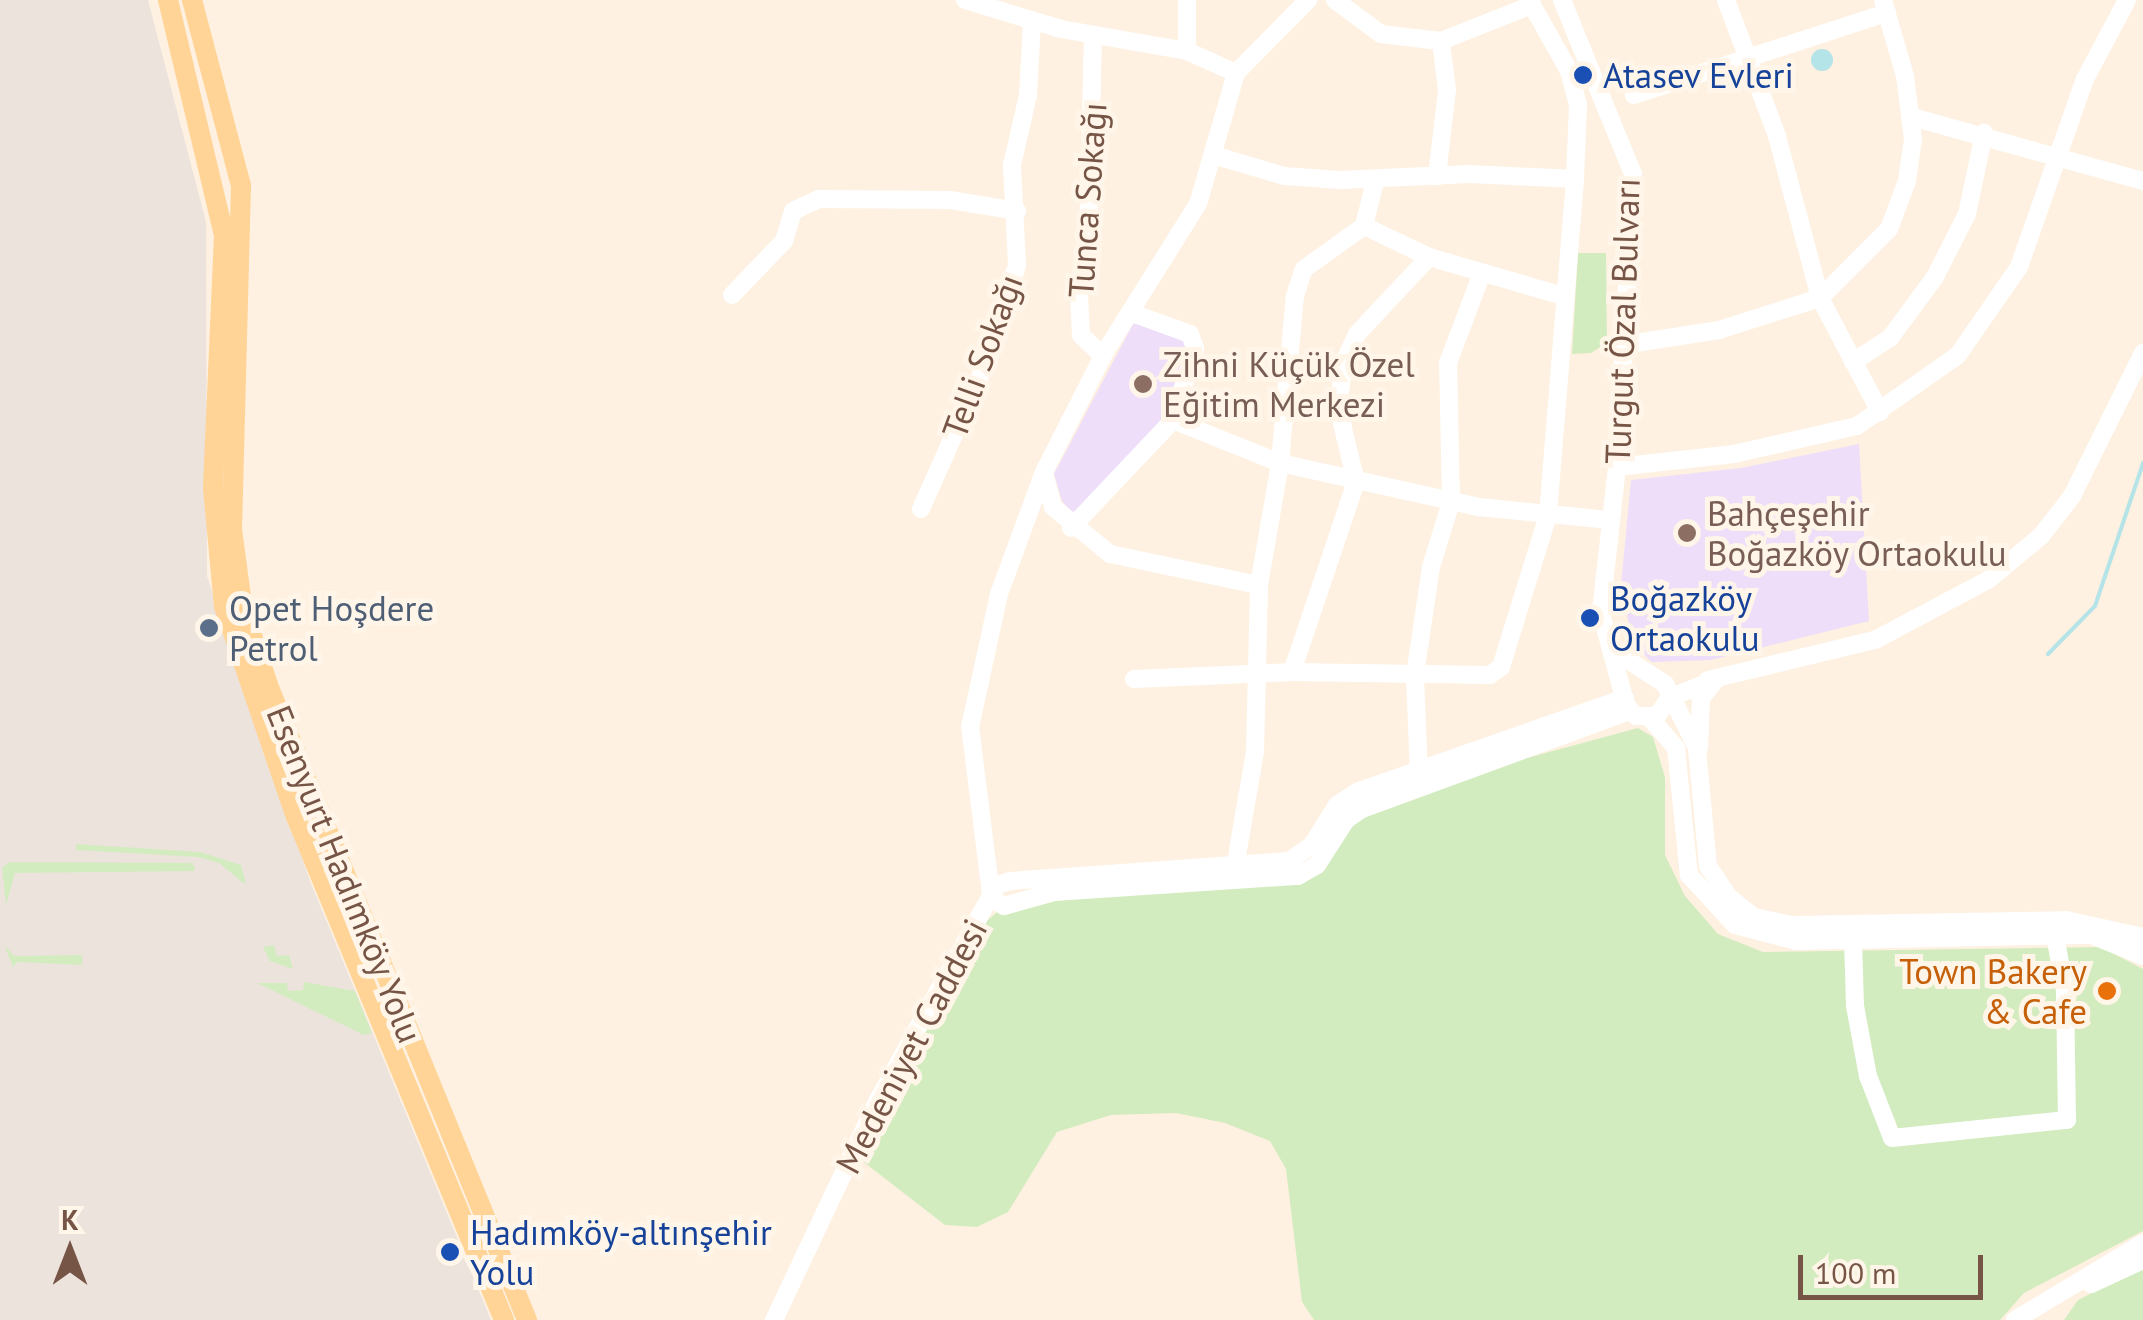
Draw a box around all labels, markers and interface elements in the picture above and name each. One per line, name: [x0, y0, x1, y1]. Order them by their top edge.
place label: Atasev Evleri: [1603, 54, 1795, 96]
marker: Atasev Evleri: [1572, 64, 1594, 86]
street label: Tunca Sokağı: [1059, 101, 1115, 299]
street label: Turgut Özal Bulvarı: [1596, 177, 1648, 465]
street label: Telli Sokağı: [933, 268, 1031, 444]
place label: Zihni Küçük Özel Eğitim Merkezi: [1163, 343, 1416, 425]
marker: Zihni Küçük Özel Eğitim Merkezi: [1132, 373, 1154, 395]
place label: Bahçeşehir Boğazköy Ortaokulu: [1707, 492, 2008, 574]
marker: Bahçeşehir Boğazköy Ortaokulu: [1676, 522, 1698, 544]
place label: Boğazköy Ortaokulu: [1610, 577, 1760, 659]
place label: Opet Hoşdere Petrol: [229, 587, 434, 669]
marker: Boğazköy Ortaokulu: [1579, 607, 1601, 629]
marker: Opet Hoşdere Petrol: [198, 617, 220, 639]
street label: Esenyurt Hadımköy Yolu: [258, 698, 432, 1050]
street label: Medeniyet Caddesi: [826, 912, 996, 1180]
place label: Town Bakery & Cafe: [1899, 950, 2087, 1032]
marker: Town Bakery & Cafe: [2096, 980, 2118, 1002]
north arrow: [20, 1200, 120, 1300]
text: K: [61, 1201, 79, 1238]
place label: Hadımköy-altınşehir Yolu: [470, 1211, 772, 1293]
scale bar: [1803, 1235, 1988, 1297]
marker: Hadımköy-altınşehir Yolu: [439, 1241, 461, 1263]
text: 100 m: [1815, 1253, 1896, 1292]

